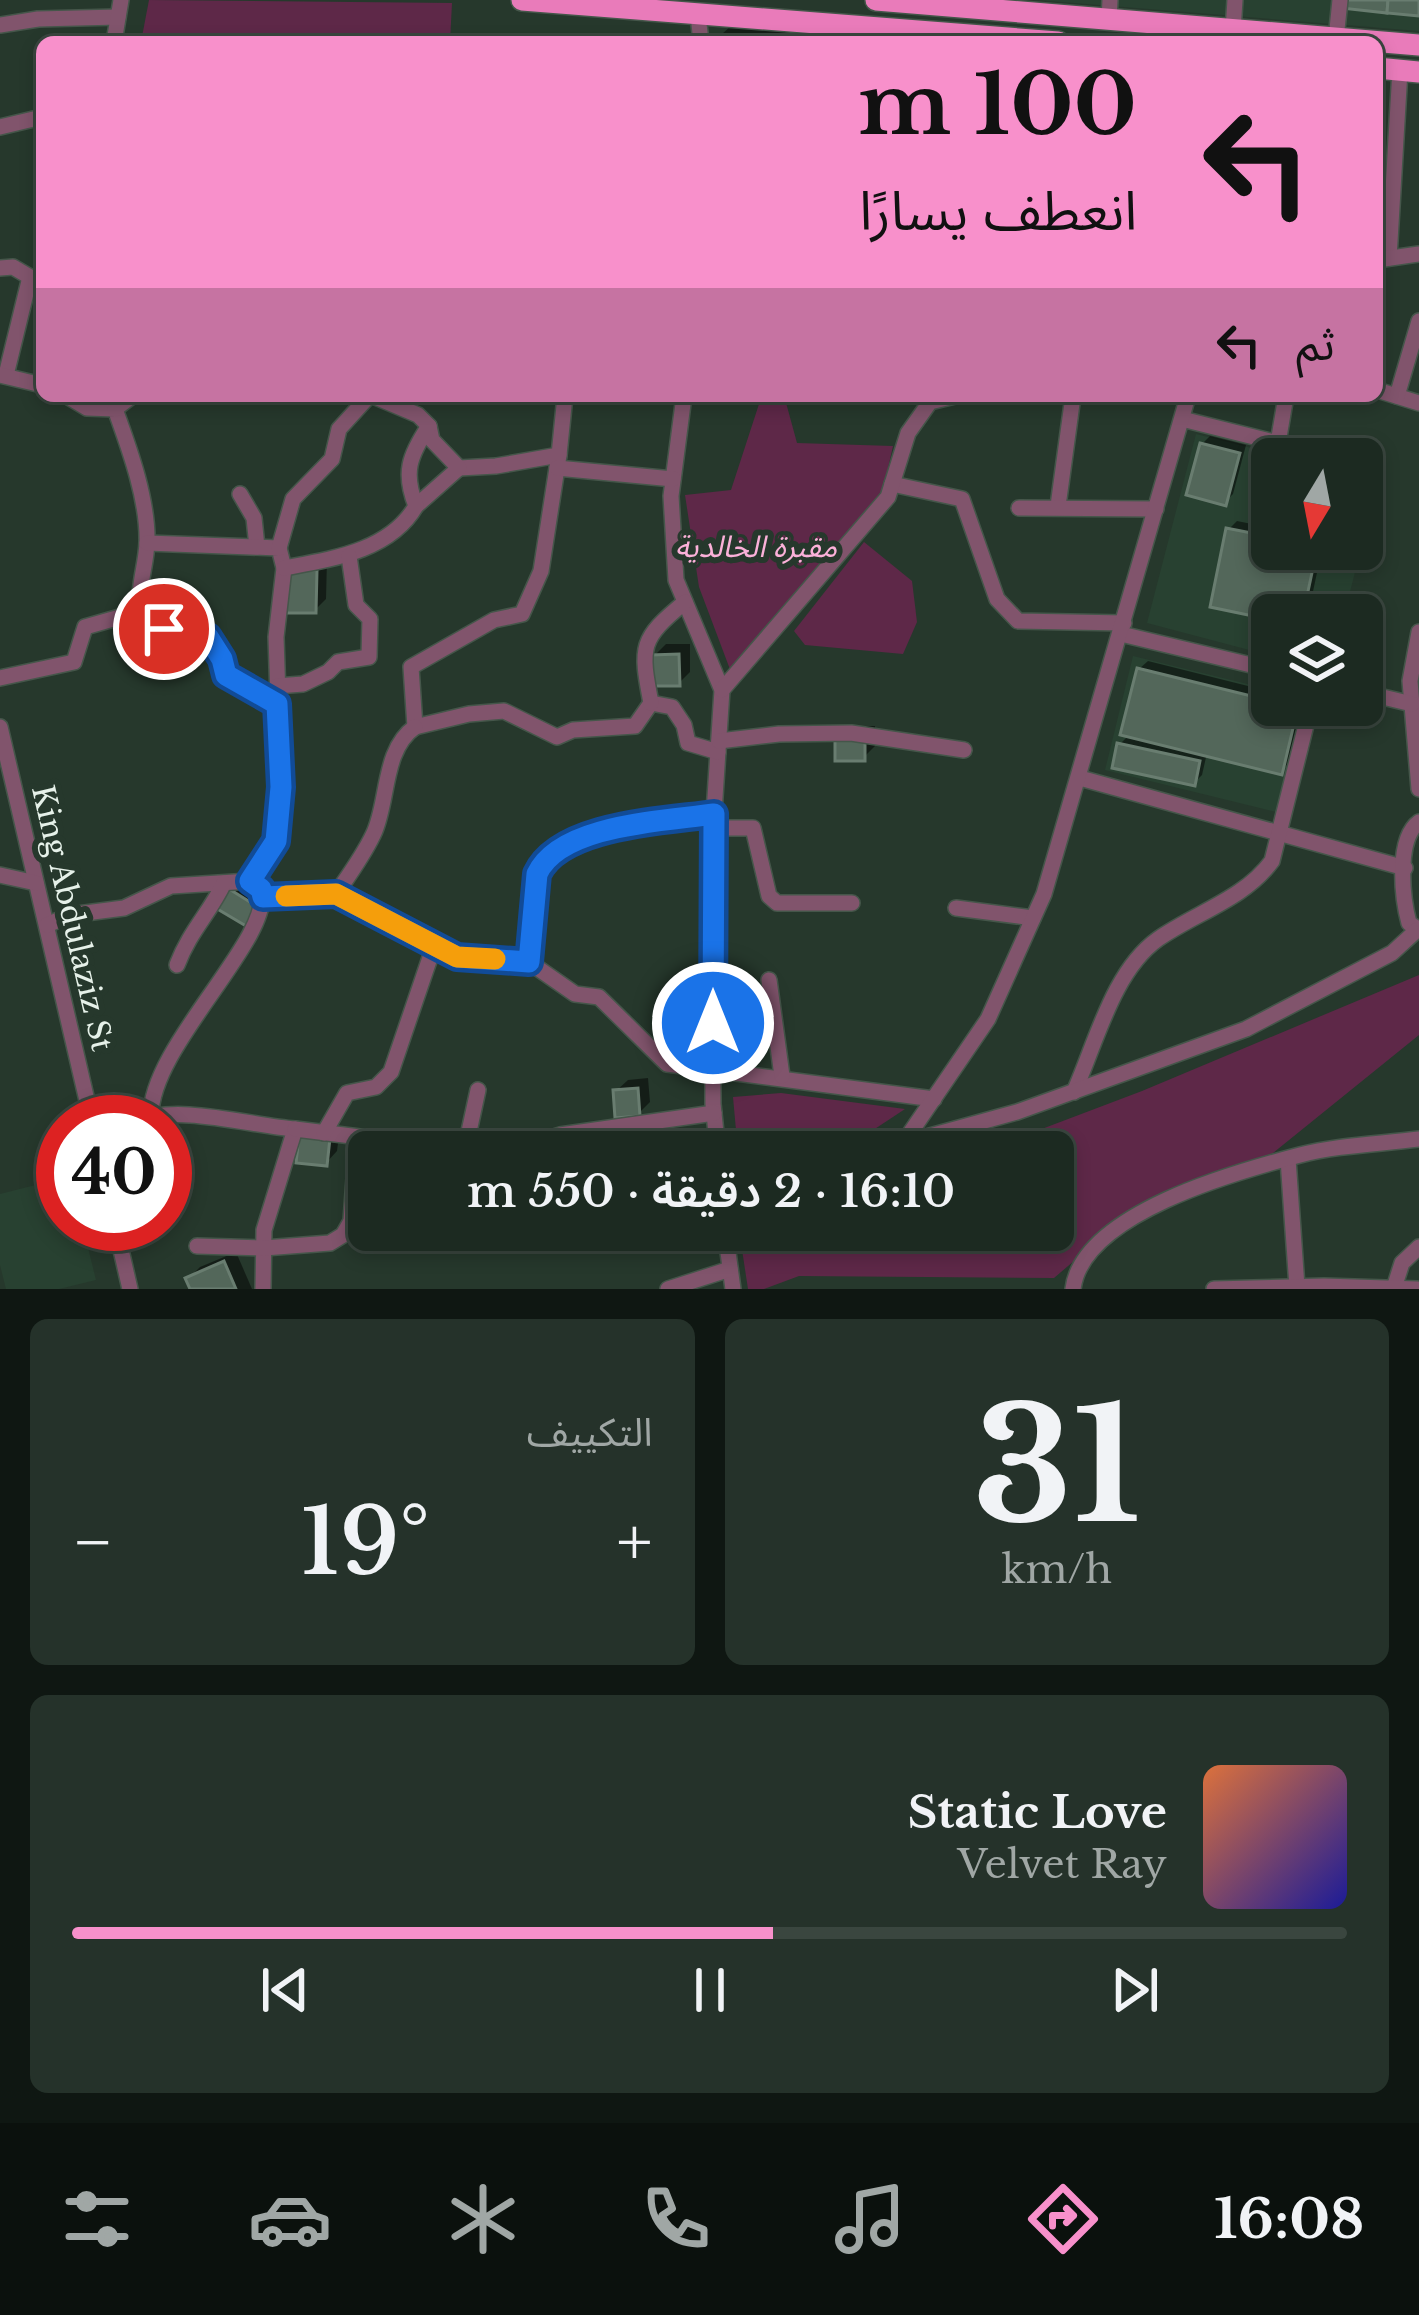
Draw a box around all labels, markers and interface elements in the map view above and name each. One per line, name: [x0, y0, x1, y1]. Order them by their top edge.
text: 100 m: [858, 53, 1137, 157]
icon: left: [1179, 84, 1335, 240]
text: انعطف يسارًا: [859, 178, 1137, 245]
icon: left: [1206, 312, 1272, 378]
text: ثم: [1296, 316, 1335, 372]
north arrow: [1251, 438, 1383, 570]
map controls: [1251, 438, 1383, 726]
park label: مقبرة الخالدية: [675, 528, 837, 565]
pin: [113, 578, 215, 680]
button: layers: [1251, 594, 1383, 726]
icon: arrive: [131, 596, 197, 662]
street label: King Abdulaziz St: [24, 781, 121, 1055]
position arrow: [650, 960, 776, 1086]
speed limit sign: 40: [36, 1095, 192, 1251]
text: 16:10 · 2 دقيقة · 550 m: [467, 1163, 955, 1219]
text: 31: [973, 1370, 1140, 1563]
text: التكييف: [527, 1408, 653, 1457]
text: 19°: [300, 1487, 430, 1598]
text: −: [72, 1501, 114, 1583]
text: +: [616, 1501, 653, 1583]
text: km/h: [1001, 1545, 1112, 1594]
text: Static Love: [908, 1784, 1167, 1840]
text: Velvet Ray: [957, 1840, 1167, 1889]
icon: previous: [252, 1957, 318, 2023]
icon: pause: [677, 1957, 743, 2023]
icon: next: [1102, 1957, 1168, 2023]
icon: filters: [55, 2177, 139, 2261]
icon: car: [248, 2177, 332, 2261]
icon: climate: [441, 2177, 525, 2261]
icon: phone: [634, 2177, 718, 2261]
icon: music: [828, 2177, 912, 2261]
icon: directions: [1021, 2177, 1105, 2261]
text: 16:08: [1214, 2186, 1364, 2253]

